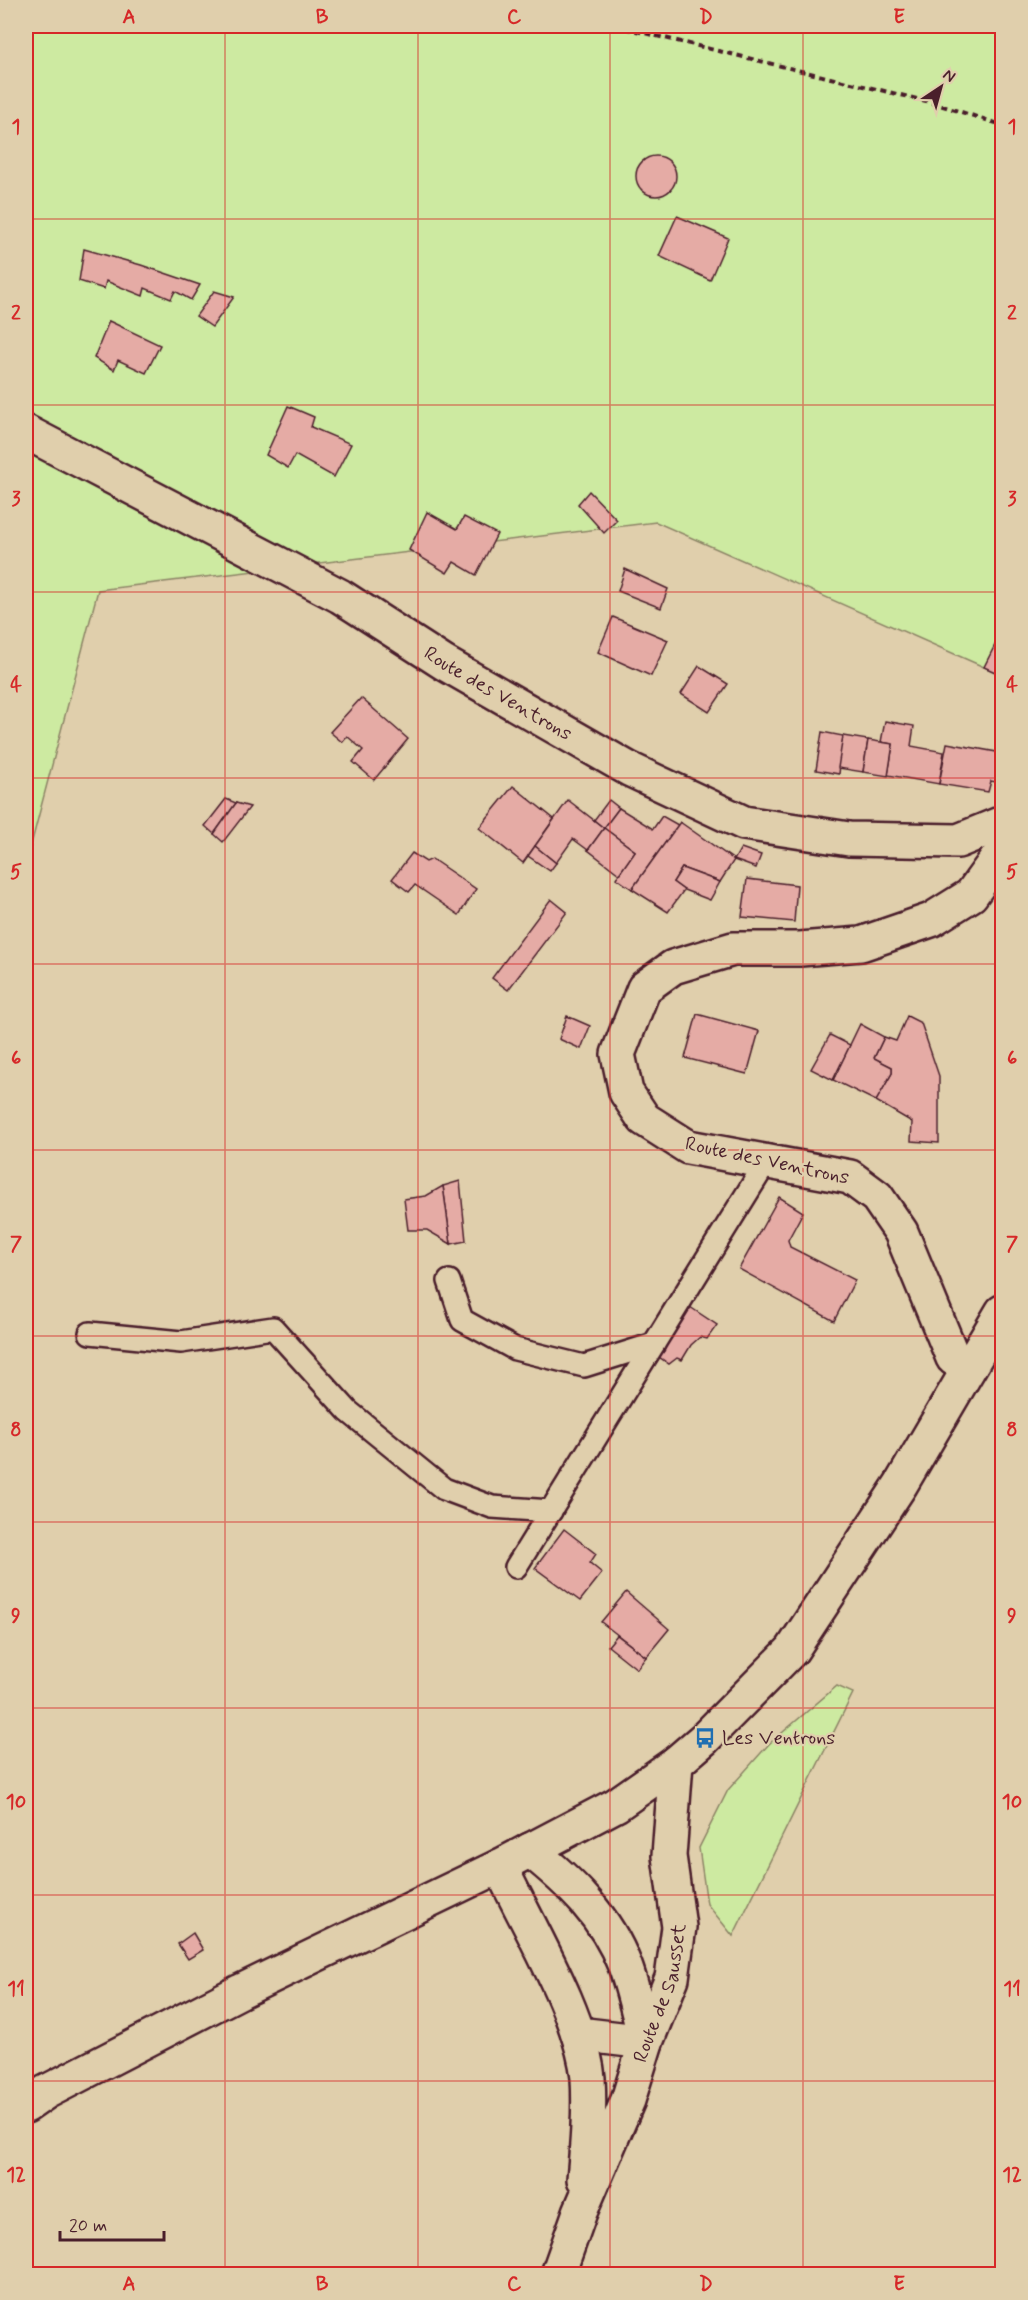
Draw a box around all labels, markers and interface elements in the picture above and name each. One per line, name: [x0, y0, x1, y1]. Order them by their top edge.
text: A: [122, 4, 136, 31]
text: B: [316, 4, 329, 31]
text: C: [507, 4, 522, 31]
text: D: [699, 4, 713, 31]
text: E: [893, 4, 905, 31]
north arrow: [911, 57, 971, 117]
text: N: [938, 64, 959, 88]
text: 1: [12, 114, 20, 141]
text: 1: [1008, 114, 1016, 141]
text: 2: [11, 300, 21, 327]
text: 2: [1007, 300, 1017, 327]
text: 3: [11, 486, 21, 513]
text: 3: [1007, 486, 1017, 513]
street label: Route des Ventrons: [419, 640, 577, 747]
text: 4: [10, 672, 22, 699]
text: 4: [1006, 672, 1018, 699]
text: 5: [10, 859, 22, 886]
text: 5: [1006, 859, 1018, 886]
text: 6: [11, 1045, 21, 1072]
text: 6: [1007, 1045, 1017, 1072]
street label: Route des Ventrons: [683, 1130, 852, 1192]
text: 7: [10, 1231, 22, 1258]
text: 7: [1006, 1231, 1018, 1258]
text: 8: [10, 1417, 22, 1444]
text: 8: [1006, 1417, 1018, 1444]
text: 9: [11, 1603, 21, 1630]
text: 9: [1007, 1603, 1017, 1630]
place label: Les Ventrons: [722, 1725, 835, 1752]
bus stop icon: Les Ventrons: [693, 1726, 717, 1750]
text: 10: [6, 1789, 26, 1816]
text: 10: [1002, 1789, 1022, 1816]
street label: Route de Sausset: [627, 1922, 693, 2066]
text: 11: [7, 1976, 25, 2003]
text: 11: [1003, 1976, 1021, 2003]
text: 12: [6, 2162, 26, 2189]
text: 12: [1002, 2162, 1022, 2189]
scale bar: [60, 2204, 164, 2242]
text: 20 m: [69, 2214, 107, 2238]
text: A: [122, 2271, 136, 2298]
text: B: [316, 2271, 329, 2298]
text: C: [507, 2271, 522, 2298]
text: D: [699, 2271, 713, 2298]
text: E: [893, 2271, 905, 2298]

